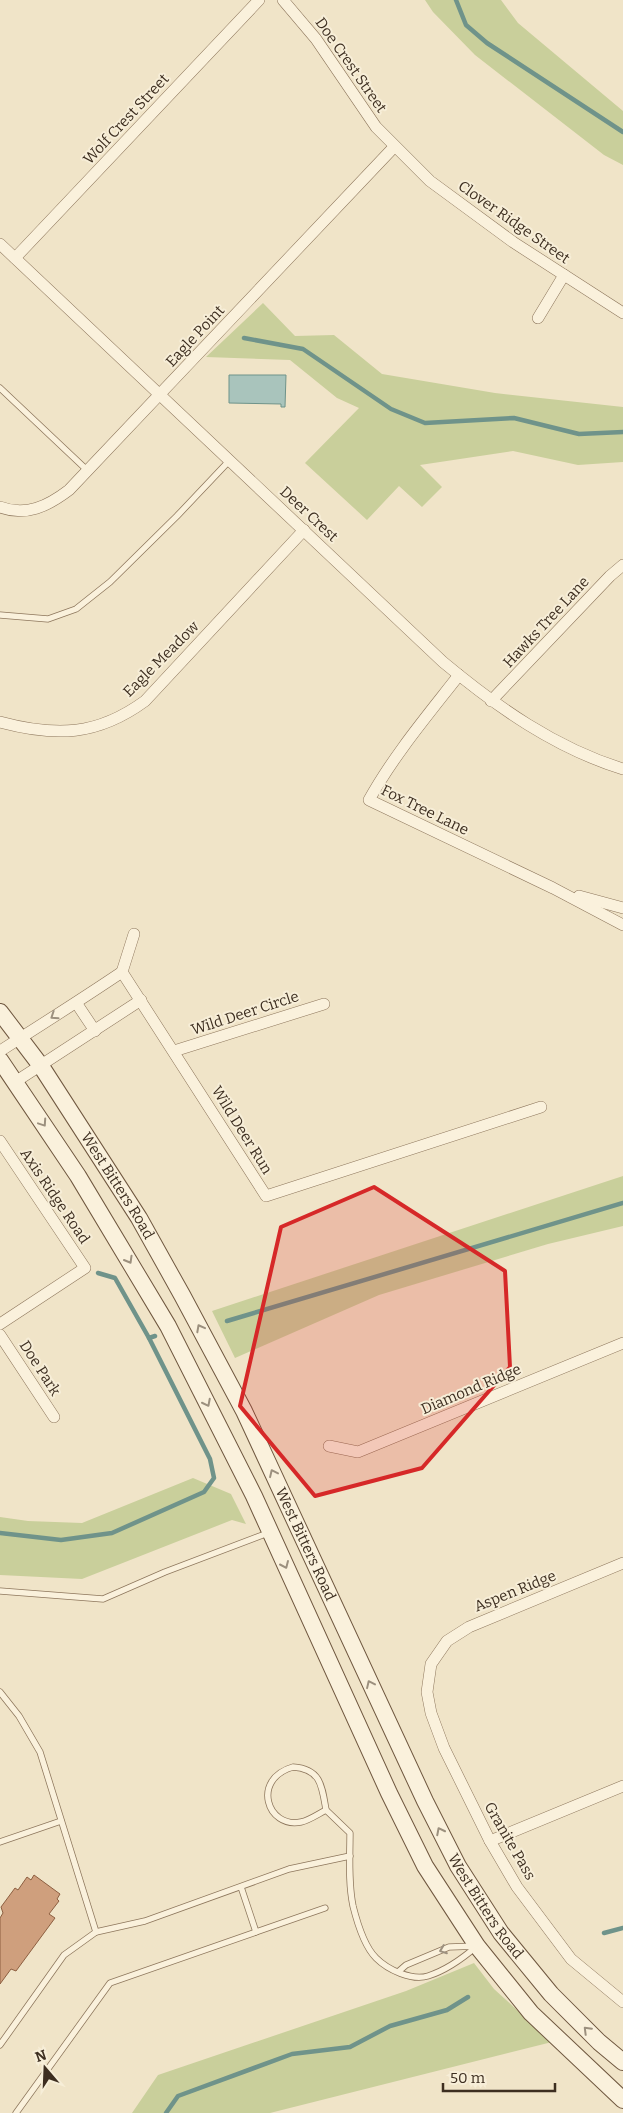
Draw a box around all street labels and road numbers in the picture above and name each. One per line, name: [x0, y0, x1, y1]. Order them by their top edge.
street label: Doe Crest Street: [311, 14, 391, 117]
street label: Wolf Crest Street: [79, 70, 173, 168]
street label: Clover Ridge Street: [455, 177, 574, 268]
street label: Eagle Point: [162, 301, 228, 371]
street label: Deer Crest: [276, 483, 342, 546]
street label: Hawks Tree Lane: [499, 573, 593, 671]
street label: Eagle Meadow: [119, 617, 203, 701]
street label: Fox Tree Lane: [378, 781, 472, 839]
street label: Wild Deer Circle: [189, 987, 301, 1039]
street label: Wild Deer Run: [208, 1083, 277, 1178]
street label: West Bitters Road: [77, 1129, 158, 1242]
street label: Axis Ridge Road: [16, 1145, 94, 1247]
street label: Doe Park: [16, 1337, 65, 1399]
street label: Diamond Ridge: [418, 1360, 524, 1418]
street label: West Bitters Road: [272, 1485, 340, 1604]
street label: Aspen Ridge: [471, 1566, 559, 1616]
street label: Granite Pass: [480, 1799, 540, 1883]
street label: West Bitters Road: [444, 1851, 527, 1962]

